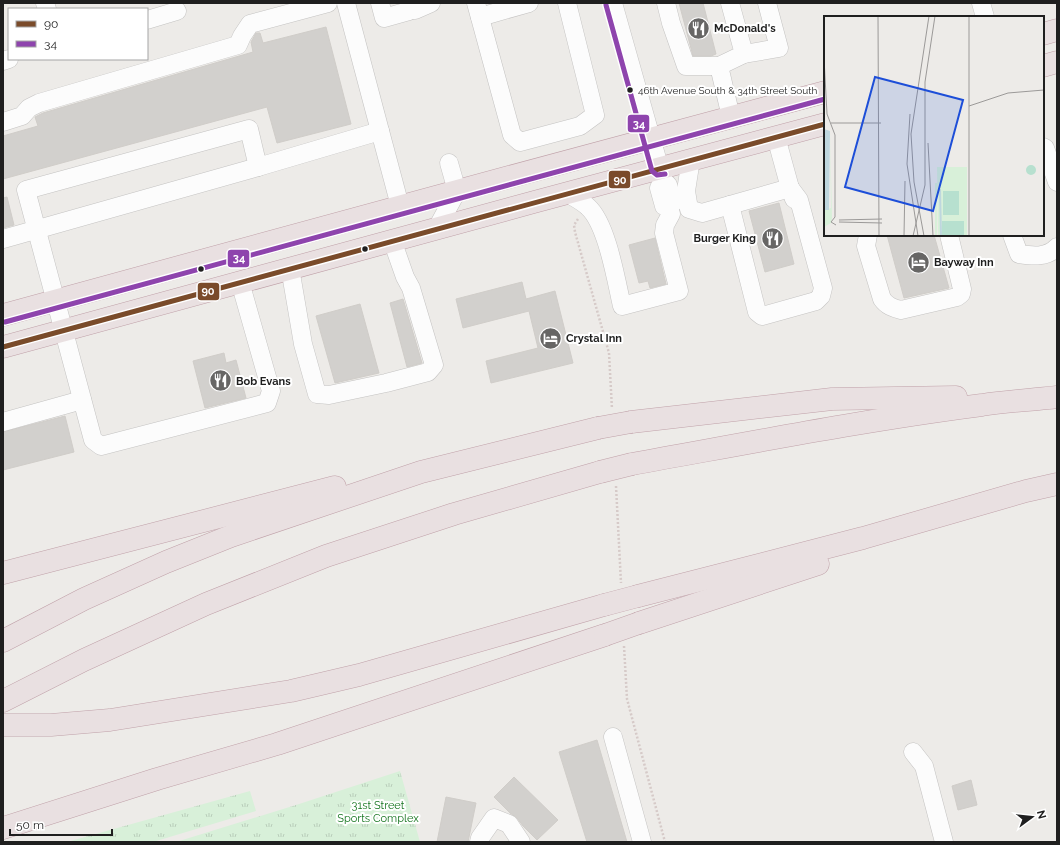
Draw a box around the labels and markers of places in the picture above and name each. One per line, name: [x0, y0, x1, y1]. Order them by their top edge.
restaurant icon: McDonald's: [685, 15, 711, 41]
place label: McDonald's: [714, 22, 776, 35]
marker: 46th Avenue South & 34th Street South: [625, 85, 635, 95]
place label: 46th Avenue South & 34th Street South: [638, 85, 818, 96]
restaurant icon: Burger King: [759, 225, 785, 251]
place label: Burger King: [694, 232, 756, 245]
unlabelled marker: [360, 244, 370, 254]
hotel icon: Bayway Inn: [905, 249, 931, 275]
place label: Bayway Inn: [934, 256, 994, 269]
unlabelled marker: [196, 264, 206, 274]
hotel icon: Crystal Inn: [538, 325, 564, 351]
place label: Crystal Inn: [566, 332, 622, 345]
restaurant icon: Bob Evans: [207, 368, 233, 394]
place label: Bob Evans: [236, 375, 291, 388]

